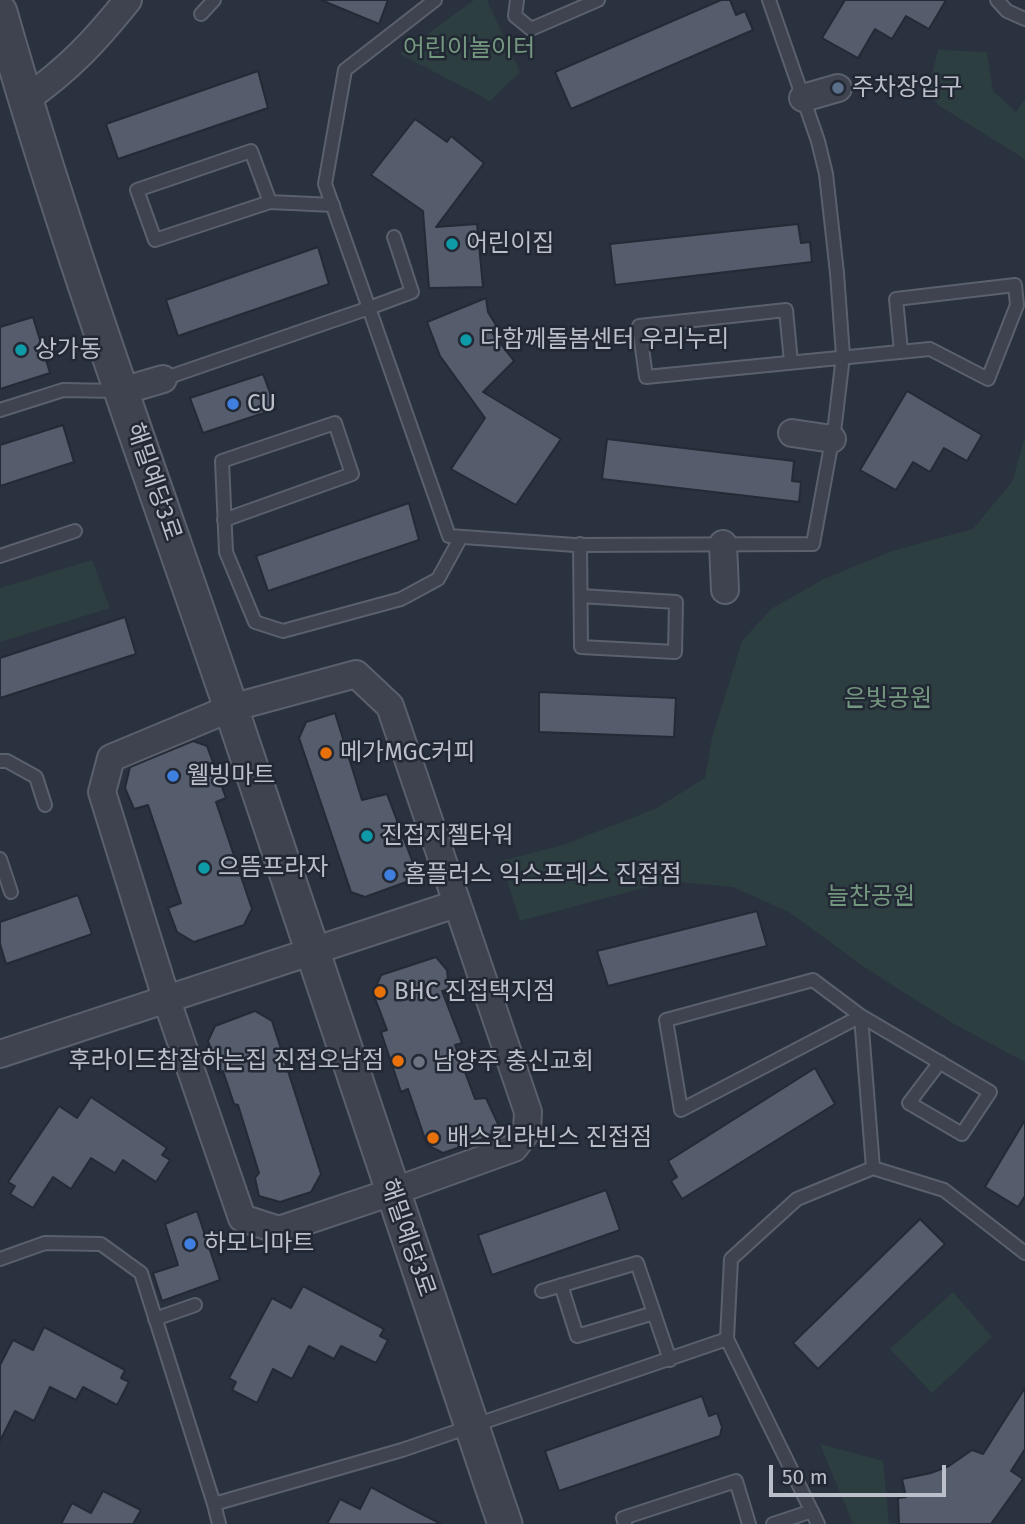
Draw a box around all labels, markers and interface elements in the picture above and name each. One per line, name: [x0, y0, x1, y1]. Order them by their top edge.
park label: 어린이놀이터: [403, 35, 535, 63]
place label: 주차장입구: [852, 74, 962, 102]
marker: 주차장입구: [830, 80, 846, 96]
place label: 어린이집: [466, 230, 554, 258]
marker: 어린이집: [444, 236, 460, 252]
place label: 다함께돌봄센터 우리누리: [480, 326, 729, 354]
marker: 다함께돌봄센터 우리누리: [458, 332, 474, 348]
place label: 상가동: [35, 336, 101, 364]
marker: 상가동: [13, 342, 29, 358]
place label: CU: [247, 390, 276, 418]
marker: CU: [225, 396, 241, 412]
street label: 해밀예당3로: [119, 419, 187, 545]
park label: 은빛공원: [844, 685, 932, 713]
place label: 메가MGC커피: [340, 739, 475, 767]
marker: 메가MGC커피: [318, 745, 334, 761]
place label: 웰빙마트: [187, 762, 275, 790]
marker: 웰빙마트: [165, 768, 181, 784]
place label: 진접지젤타워: [381, 822, 513, 850]
marker: 진접지젤타워: [359, 828, 375, 844]
place label: 으뜸프라자: [218, 854, 328, 882]
marker: 으뜸프라자: [196, 860, 212, 876]
place label: 홈플러스 익스프레스 진접점: [404, 861, 682, 889]
marker: 홈플러스 익스프레스 진접점: [382, 867, 398, 883]
park label: 늘찬공원: [827, 883, 915, 911]
place label: BHC 진접택지점: [394, 978, 555, 1006]
marker: BHC 진접택지점: [372, 984, 388, 1000]
place label: 후라이드참잘하는집 진접오남점: [69, 1047, 384, 1075]
place label: 남양주 충신교회: [433, 1048, 594, 1076]
marker: 후라이드참잘하는집 진접오남점: [390, 1053, 406, 1069]
marker: 남양주 충신교회: [411, 1054, 427, 1070]
place label: 배스킨라빈스 진접점: [447, 1124, 652, 1152]
marker: 배스킨라빈스 진접점: [425, 1130, 441, 1146]
street label: 해밀예당3로: [373, 1175, 441, 1301]
place label: 하모니마트: [204, 1230, 314, 1258]
marker: 하모니마트: [182, 1236, 198, 1252]
scale bar: [773, 1450, 950, 1494]
text: 50 m: [782, 1464, 828, 1490]

